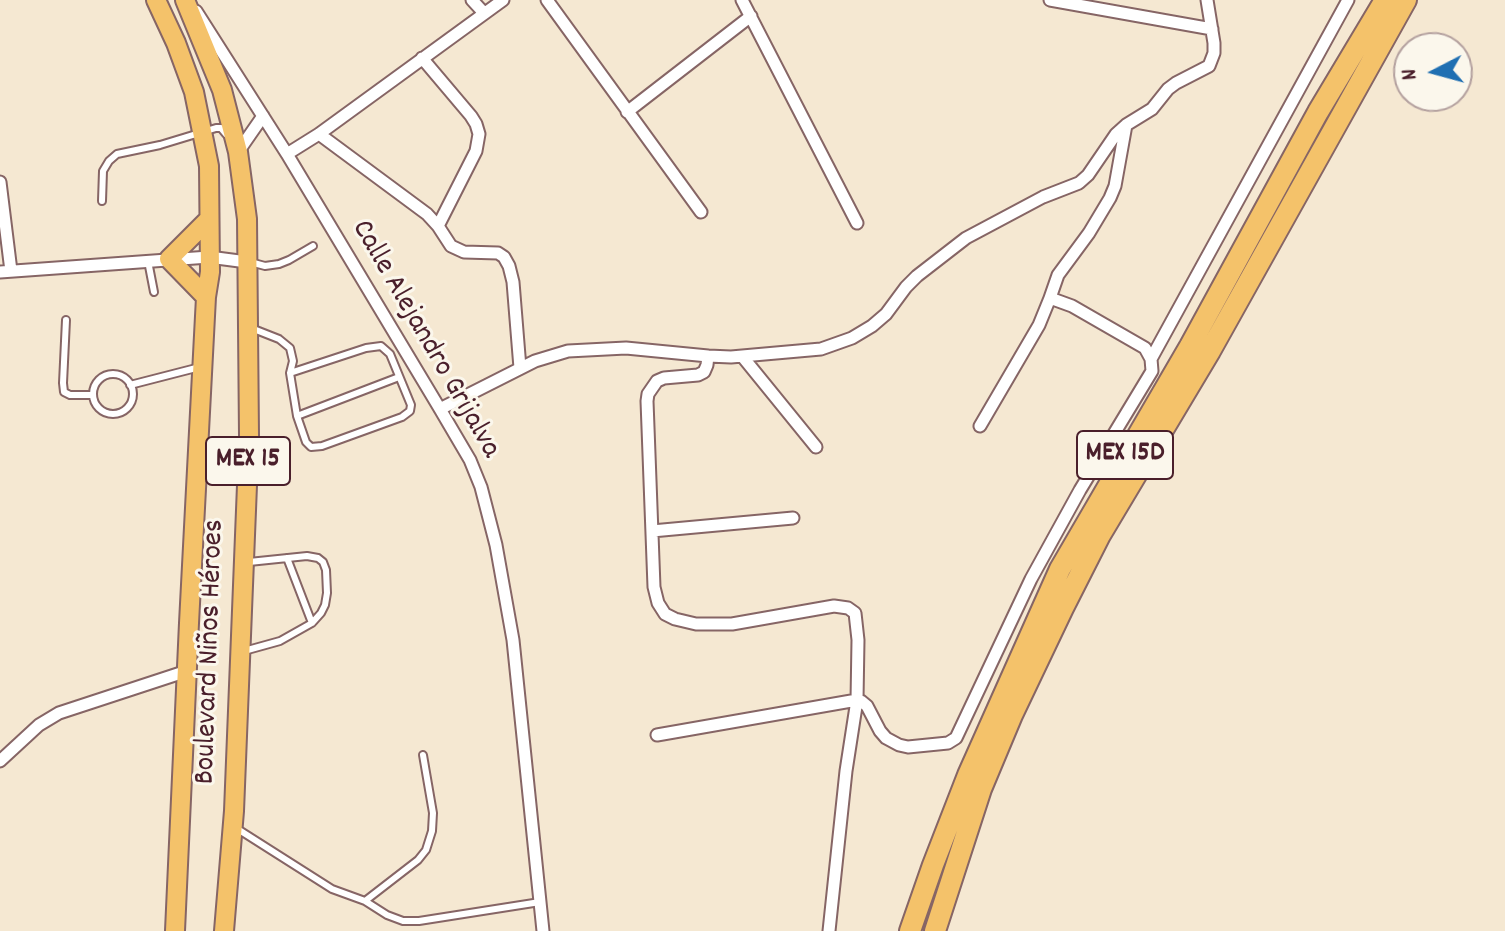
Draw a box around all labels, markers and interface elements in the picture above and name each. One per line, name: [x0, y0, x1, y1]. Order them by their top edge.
north arrow: [1393, 32, 1473, 112]
text: N: [1395, 67, 1427, 81]
street label: Calle Alejandro Grijalva: [341, 215, 507, 465]
road number: MEX 15D: [1077, 431, 1173, 479]
road number: MEX 15: [206, 437, 290, 485]
street label: Boulevard Niños Héroes: [189, 519, 235, 785]

